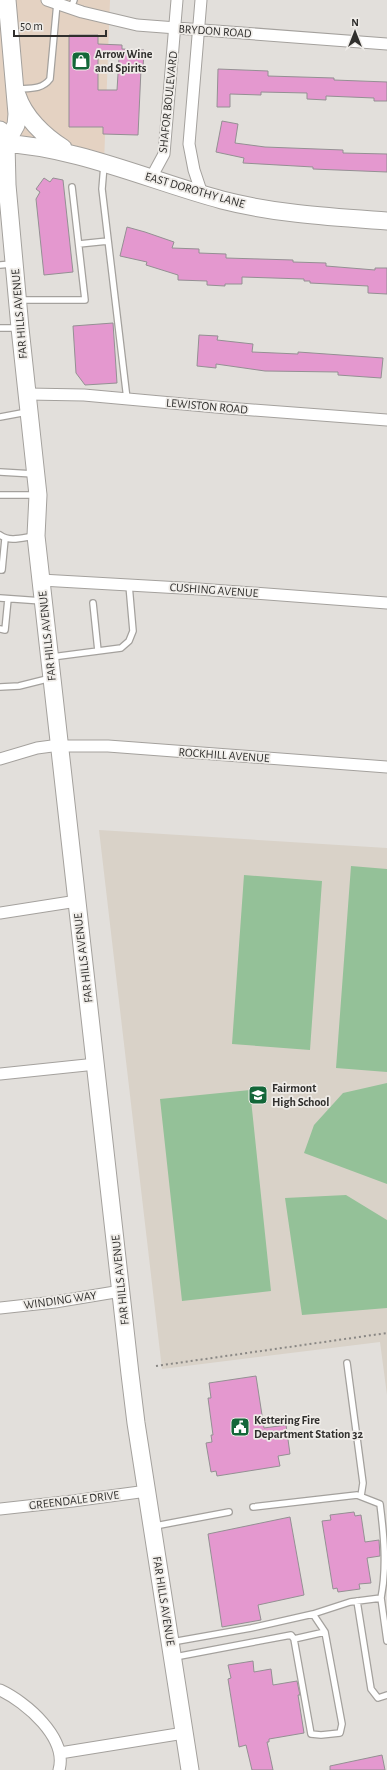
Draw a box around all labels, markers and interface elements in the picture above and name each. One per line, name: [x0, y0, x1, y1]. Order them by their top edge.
scale bar: [14, 12, 106, 38]
north arrow: [335, 12, 375, 52]
text: N: [351, 17, 359, 28]
text: 50 m: [20, 20, 43, 32]
street label: BRYDON ROAD: [178, 22, 252, 40]
place label: Arrow Wine and Spirits: [95, 48, 153, 74]
shop icon: Arrow Wine and Spirits: [70, 50, 92, 72]
street label: SHAFOR BOULEVARD: [157, 50, 179, 154]
street label: EAST DOROTHY LANE: [144, 170, 247, 210]
street label: FAR HILLS AVENUE: [9, 268, 29, 359]
street label: LEWISTON ROAD: [166, 396, 249, 416]
street label: CUSHING AVENUE: [169, 581, 259, 599]
street label: FAR HILLS AVENUE: [36, 590, 58, 682]
street label: ROCKHILL AVENUE: [178, 746, 270, 764]
street label: FAR HILLS AVENUE: [72, 912, 94, 1004]
place label: Fairmont High School: [272, 1082, 329, 1108]
school or university icon: Fairmont High School: [247, 1084, 269, 1106]
street label: FAR HILLS AVENUE: [109, 1234, 131, 1326]
street label: WINDING WAY: [23, 1289, 98, 1311]
place label: Kettering Fire Department Station 32: [254, 1414, 363, 1440]
public building icon: Kettering Fire Department Station 32: [229, 1416, 251, 1438]
street label: GREENDALE DRIVE: [28, 1488, 120, 1511]
street label: FAR HILLS AVENUE: [151, 1555, 177, 1647]

